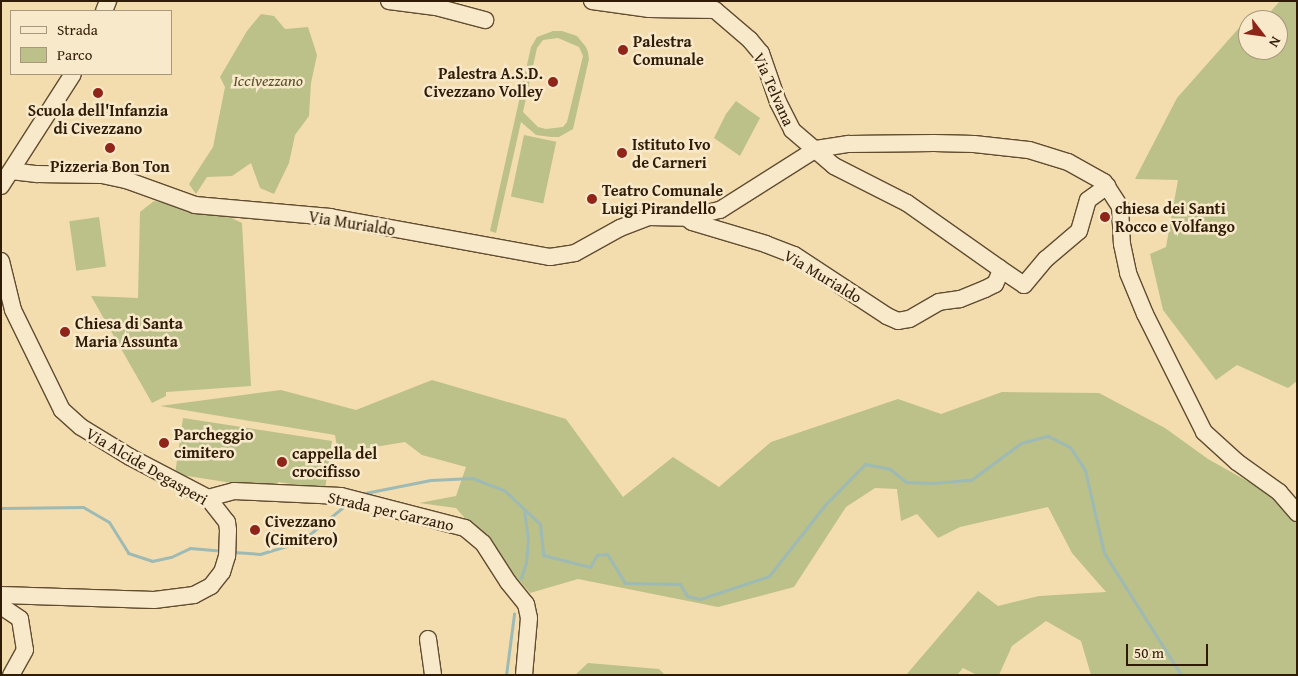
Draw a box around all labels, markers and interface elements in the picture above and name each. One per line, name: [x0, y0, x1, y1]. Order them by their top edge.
legend: [10, 10, 172, 75]
north arrow: [1238, 10, 1288, 60]
text: Strada: [57, 19, 98, 40]
place label: Palestra Comunale: [633, 31, 704, 69]
text: N: [1264, 33, 1286, 51]
text: Parco: [57, 44, 92, 65]
marker: Palestra Comunale: [617, 44, 629, 56]
street label: Via Telvana: [749, 49, 799, 129]
place label: Palestra A.S.D. Civezzano Volley: [424, 63, 543, 101]
park label: Iccivezzano: [233, 70, 303, 90]
marker: Palestra A.S.D. Civezzano Volley: [547, 76, 559, 88]
marker: Scuola dell'Infanzia di Civezzano: [92, 87, 104, 99]
place label: Scuola dell'Infanzia di Civezzano: [28, 100, 168, 138]
place label: Istituto Ivo de Carneri: [632, 134, 710, 172]
marker: Pizzeria Bon Ton: [104, 142, 116, 154]
marker: Istituto Ivo de Carneri: [616, 147, 628, 159]
place label: Pizzeria Bon Ton: [50, 156, 170, 176]
place label: Teatro Comunale Luigi Pirandello: [602, 180, 723, 218]
marker: Teatro Comunale Luigi Pirandello: [586, 193, 598, 205]
place label: chiesa dei Santi Rocco e Volfango: [1115, 198, 1235, 236]
street label: Via Murialdo: [307, 207, 397, 239]
marker: chiesa dei Santi Rocco e Volfango: [1099, 211, 1111, 223]
street label: Via Murialdo: [780, 245, 866, 307]
place label: Chiesa di Santa Maria Assunta: [75, 313, 183, 351]
marker: Chiesa di Santa Maria Assunta: [59, 326, 71, 338]
street label: Via Alcide Degasperi: [83, 423, 211, 509]
place label: Parcheggio cimitero: [174, 424, 253, 462]
marker: Parcheggio cimitero: [158, 437, 170, 449]
place label: cappella del crocifisso: [292, 443, 377, 481]
marker: cappella del crocifisso: [276, 456, 288, 468]
street label: Strada per Garzano: [326, 487, 456, 535]
place label: Civezzano (Cimitero): [265, 511, 338, 549]
marker: Civezzano (Cimitero): [249, 524, 261, 536]
scale bar: [1128, 634, 1210, 666]
text: 50 m: [1134, 642, 1164, 663]

